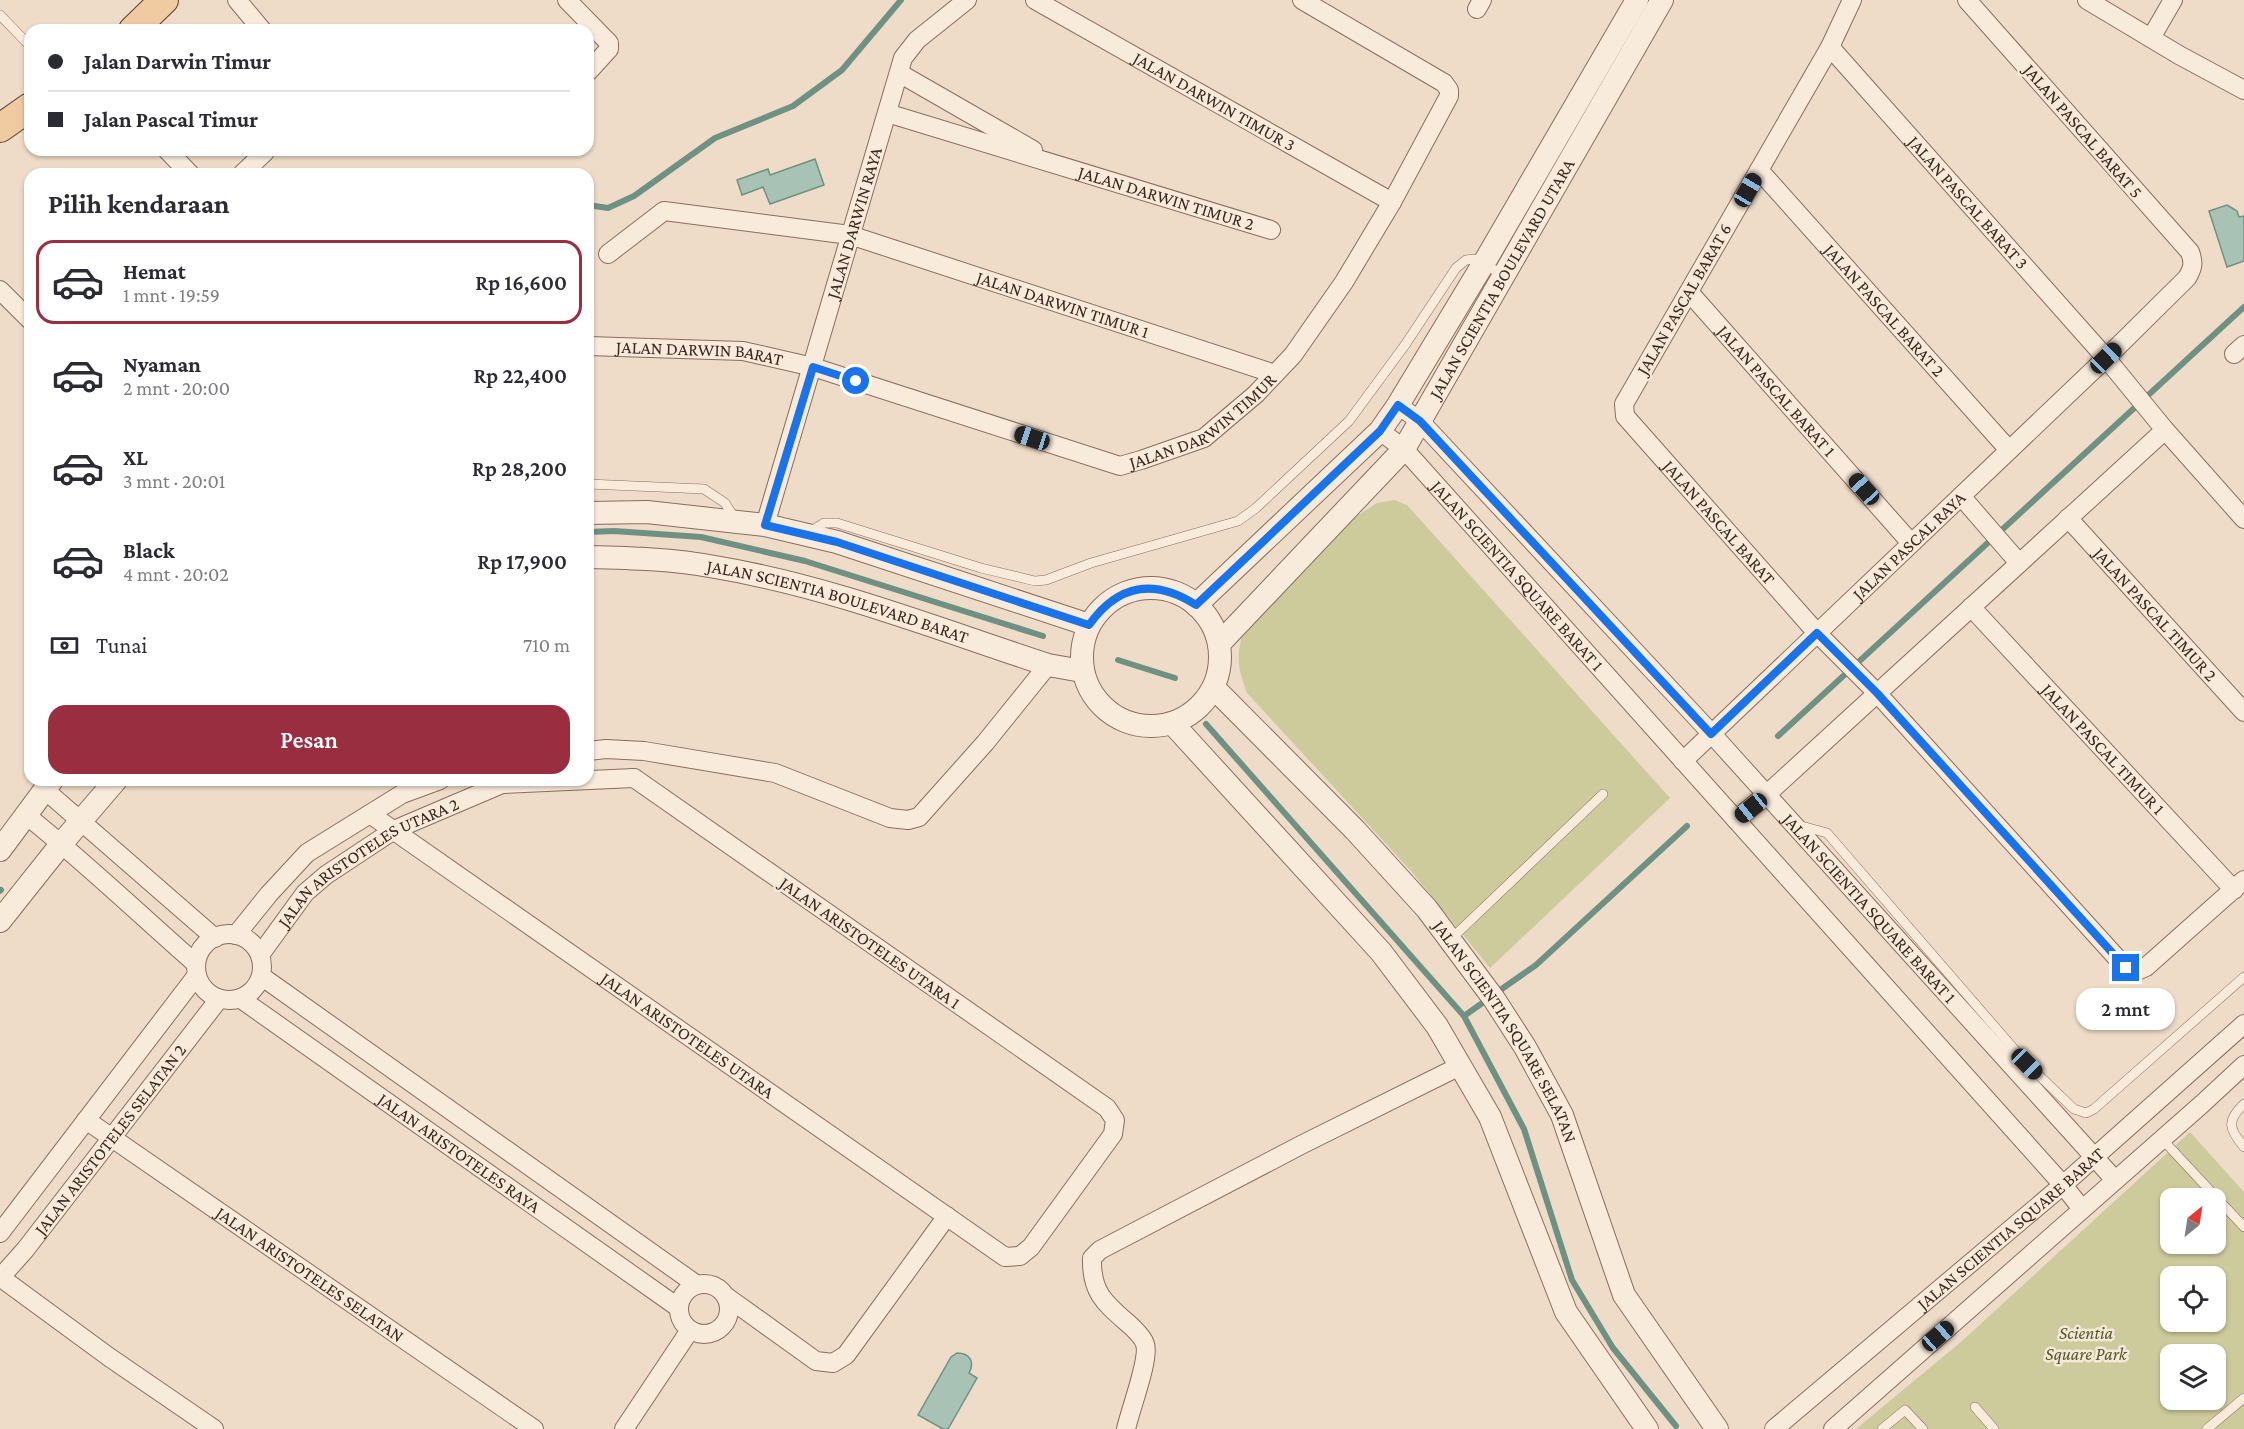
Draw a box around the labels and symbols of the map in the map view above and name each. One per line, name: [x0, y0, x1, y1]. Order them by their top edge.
street label: JALAN DARWIN TIMUR 3: [1128, 47, 1299, 155]
street label: JALAN PASCAL BARAT 5: [2018, 58, 2147, 202]
street label: JALAN PASCAL BARAT 3: [1903, 131, 2032, 273]
street label: JALAN DARWIN RAYA: [822, 144, 886, 303]
street label: JALAN SCIENTIA BOULEVARD UTARA: [1424, 155, 1579, 404]
street label: JALAN DARWIN TIMUR 2: [1074, 161, 1257, 234]
car: [1731, 170, 1765, 210]
street label: JALAN PASCAL BARAT 6: [1631, 220, 1736, 380]
street label: JALAN PASCAL BARAT 2: [1818, 238, 1949, 381]
street label: JALAN DARWIN TIMUR 1: [972, 266, 1152, 342]
street label: JALAN PASCAL BARAT 1: [1712, 320, 1840, 461]
street label: JALAN DARWIN BARAT: [614, 337, 785, 370]
car: [2087, 339, 2125, 377]
route start: [842, 367, 869, 394]
street label: JALAN DARWIN TIMUR: [1125, 369, 1281, 473]
car: [1012, 424, 1052, 452]
street label: JALAN PASCAL BARAT: [1658, 455, 1779, 589]
car: [1845, 470, 1883, 508]
street label: JALAN SCIENTIA SQUARE BARAT 1: [1426, 475, 1608, 675]
street label: JALAN PASCAL RAYA: [1847, 487, 1970, 605]
street label: JALAN PASCAL TIMUR 2: [2088, 542, 2221, 685]
street label: JALAN SCIENTIA BOULEVARD BARAT: [703, 555, 971, 648]
street label: JALAN PASCAL TIMUR 1: [2036, 678, 2169, 819]
car: [1731, 790, 1771, 826]
street label: JALAN ARISTOTELES UTARA 2: [272, 794, 462, 933]
street label: JALAN SCIENTIA SQUARE BARAT 1: [1777, 808, 1960, 1007]
street label: JALAN ARISTOTELES UTARA 1: [774, 872, 964, 1013]
street label: JALAN SCIENTIA SQUARE SELATAN: [1428, 915, 1581, 1145]
route end: [2112, 954, 2139, 981]
street label: JALAN ARISTOTELES UTARA: [595, 967, 778, 1103]
callout: 2 mnt: [2076, 989, 2176, 1031]
street label: JALAN ARISTOTELES SELATAN 2: [29, 1040, 190, 1241]
car: [2008, 1045, 2046, 1083]
street label: JALAN ARISTOTELES RAYA: [373, 1088, 545, 1217]
street label: JALAN SCIENTIA SQUARE BARAT: [1911, 1143, 2108, 1315]
north arrow: [2160, 1188, 2226, 1254]
street label: JALAN ARISTOTELES SELATAN: [210, 1202, 408, 1346]
car: [1919, 1317, 1957, 1355]
park label: Scientia Square Park: [2045, 1323, 2128, 1364]

